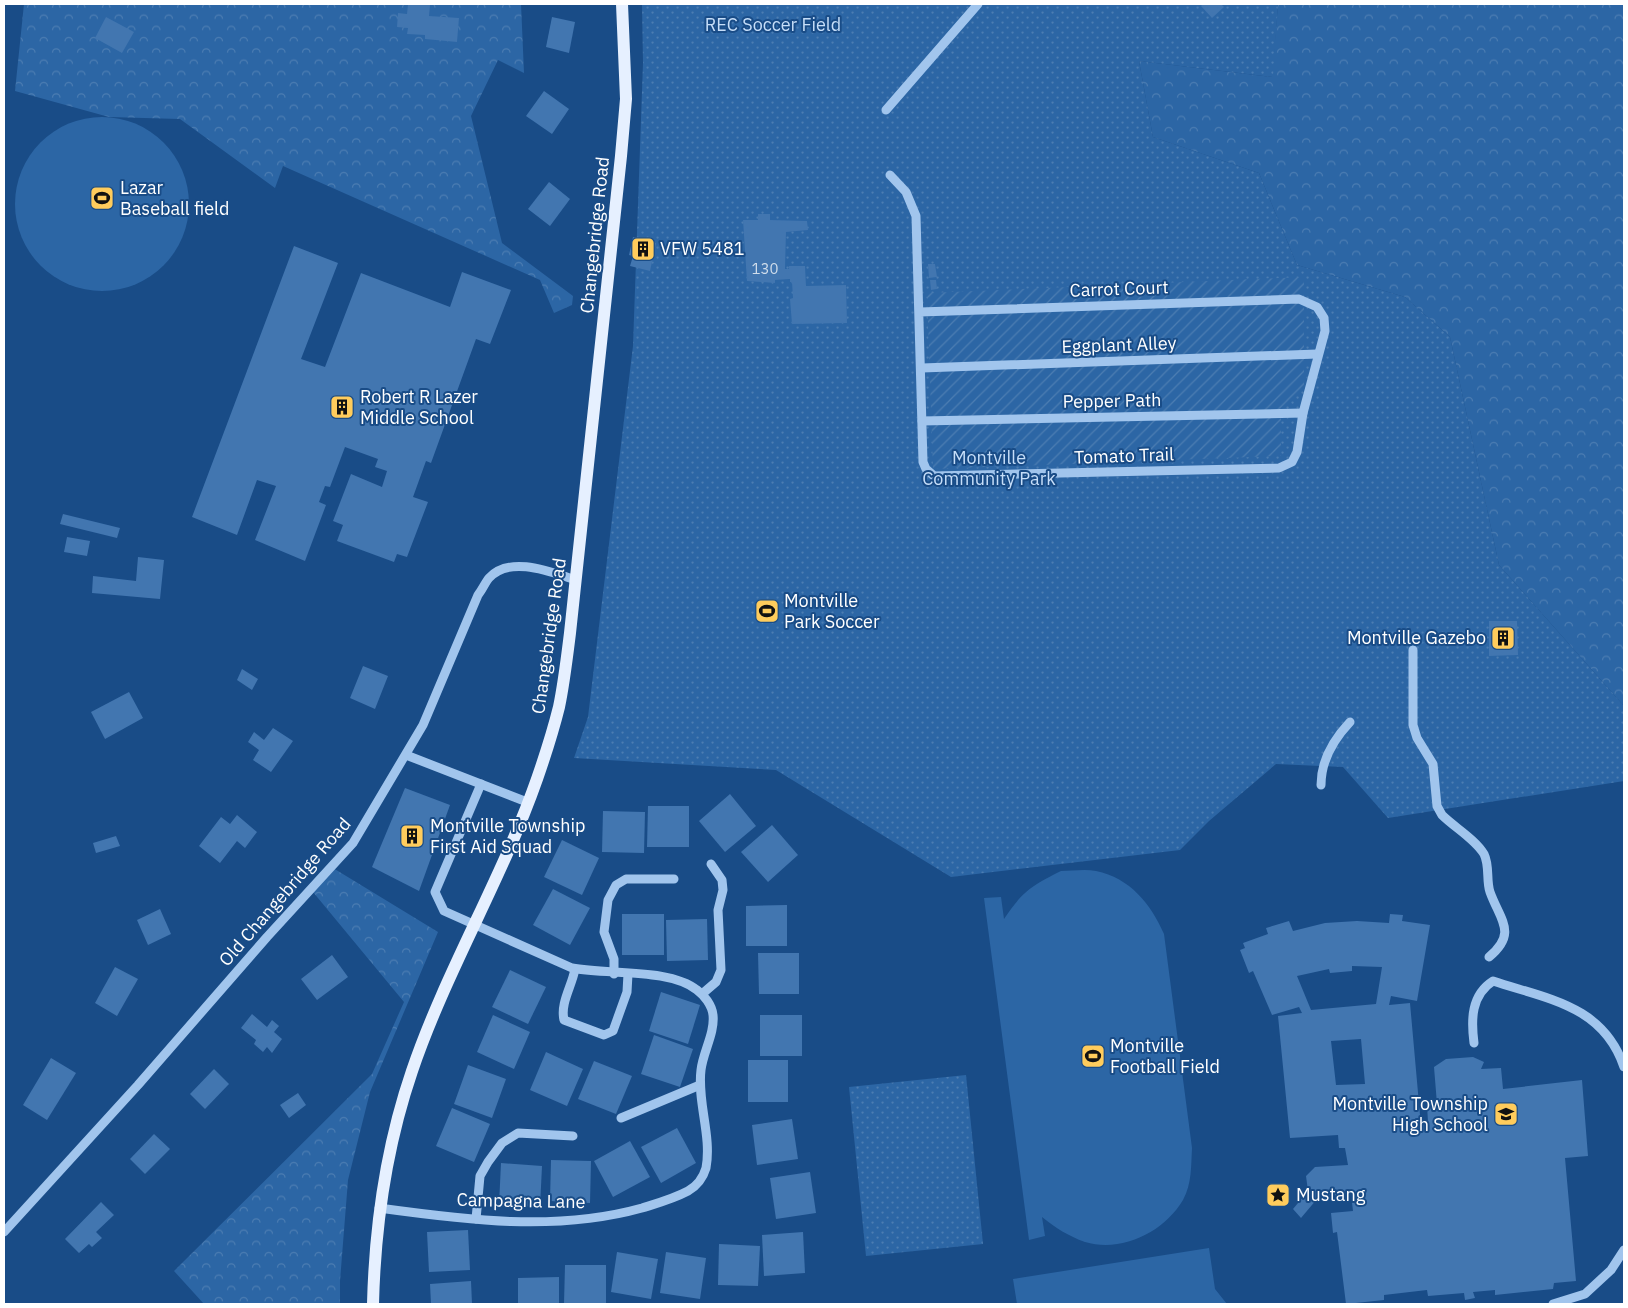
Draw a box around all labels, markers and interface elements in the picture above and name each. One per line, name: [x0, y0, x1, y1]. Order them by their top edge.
park label: REC Soccer Field: [705, 13, 841, 36]
street label: Changebridge Road: [575, 155, 614, 314]
place label: Lazar Baseball field: [120, 176, 229, 220]
sports icon: Lazar Baseball field: [89, 185, 115, 211]
building icon: VFW 5481: [630, 236, 656, 262]
place label: VFW 5481: [660, 237, 745, 260]
house number: 130: [751, 259, 779, 278]
street label: Carrot Court: [1069, 275, 1169, 302]
street label: Eggplant Alley: [1061, 331, 1177, 358]
place label: Robert R Lazer Middle School: [360, 385, 478, 429]
street label: Pepper Path: [1062, 388, 1162, 413]
building icon: Robert R Lazer Middle School: [329, 394, 355, 420]
street label: Tomato Trail: [1074, 442, 1175, 469]
park label: Montville Community Park: [922, 446, 1056, 490]
street label: Changebridge Road: [526, 556, 571, 715]
place label: Montville Park Soccer: [784, 589, 880, 633]
sports icon: Montville Park Soccer: [754, 598, 780, 624]
building icon: Montville Gazebo: [1490, 625, 1516, 651]
place label: Montville Gazebo: [1347, 626, 1486, 649]
street label: Old Changebridge Road: [214, 813, 356, 971]
place label: Montville Township First Aid Squad: [430, 814, 586, 858]
building icon: Montville Township First Aid Squad: [399, 823, 425, 849]
place label: Montville Football Field: [1110, 1034, 1220, 1078]
sports icon: Montville Football Field: [1080, 1043, 1106, 1069]
place label: Montville Township High School: [1332, 1092, 1488, 1136]
school or university icon: Montville Township High School: [1493, 1101, 1519, 1127]
place icon: Mustang: [1265, 1182, 1291, 1208]
place label: Mustang: [1296, 1183, 1366, 1206]
street label: Campagna Lane: [456, 1188, 586, 1213]

